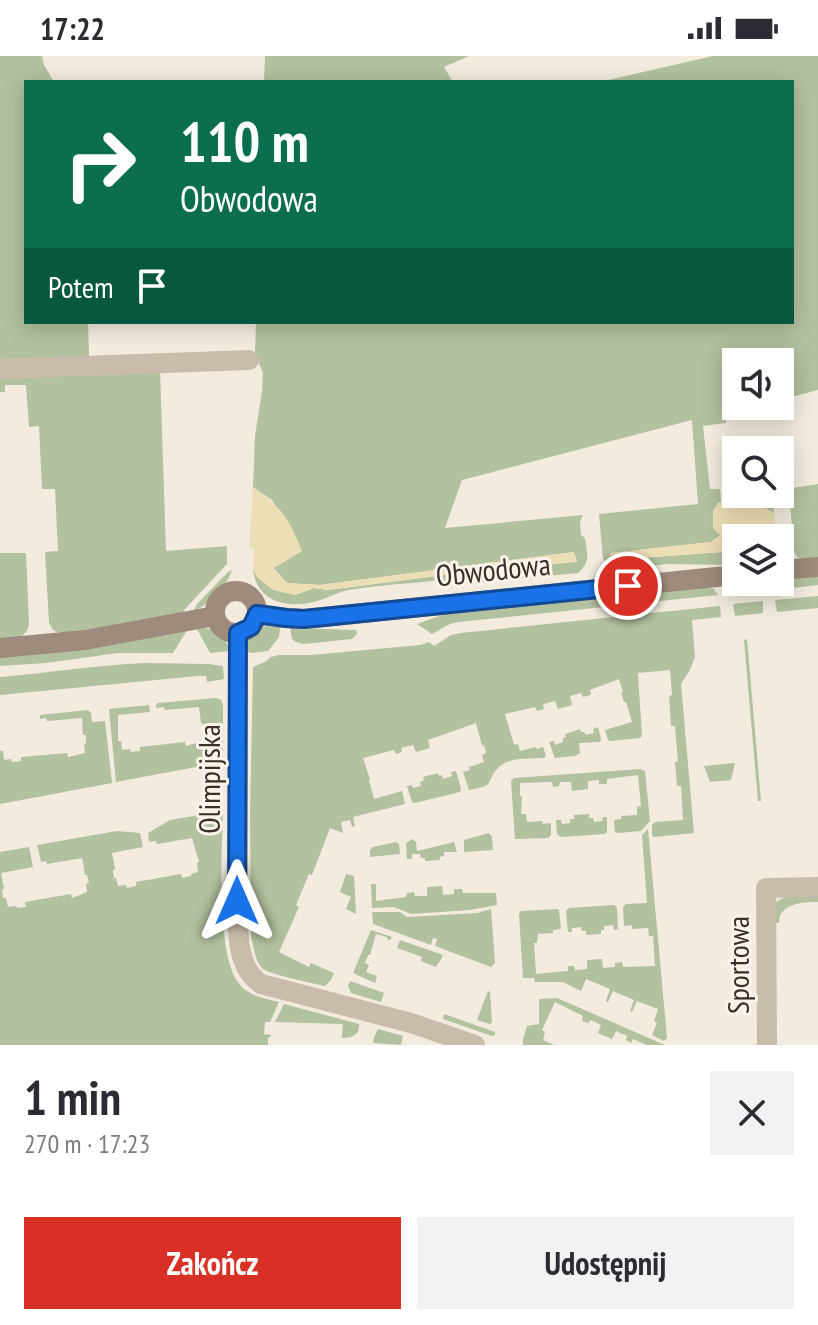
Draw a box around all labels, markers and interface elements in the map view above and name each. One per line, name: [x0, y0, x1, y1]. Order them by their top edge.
text: 17:22: [40, 9, 105, 48]
text: 110 m: [180, 105, 309, 177]
icon: right: [48, 112, 152, 216]
text: Obwodowa: [180, 175, 318, 222]
icon: arrive: [130, 264, 174, 308]
text: Potem: [48, 267, 114, 306]
map controls: [722, 348, 794, 596]
button: sound: [722, 348, 794, 420]
button: search: [722, 436, 794, 508]
button: layers: [722, 524, 794, 596]
street label: Obwodowa: [434, 544, 552, 594]
pin: [594, 552, 662, 620]
icon: arrive: [606, 564, 650, 608]
street label: Olimpijska: [189, 724, 228, 834]
position arrow: [195, 859, 279, 943]
street label: Sportowa: [718, 916, 757, 1014]
text: 1 min: [24, 1066, 121, 1128]
button: close: [710, 1071, 794, 1155]
text: 270 m · 17:23: [24, 1127, 150, 1160]
button: Zakończ: [24, 1217, 401, 1309]
button: Udostępnij: [417, 1217, 794, 1309]

